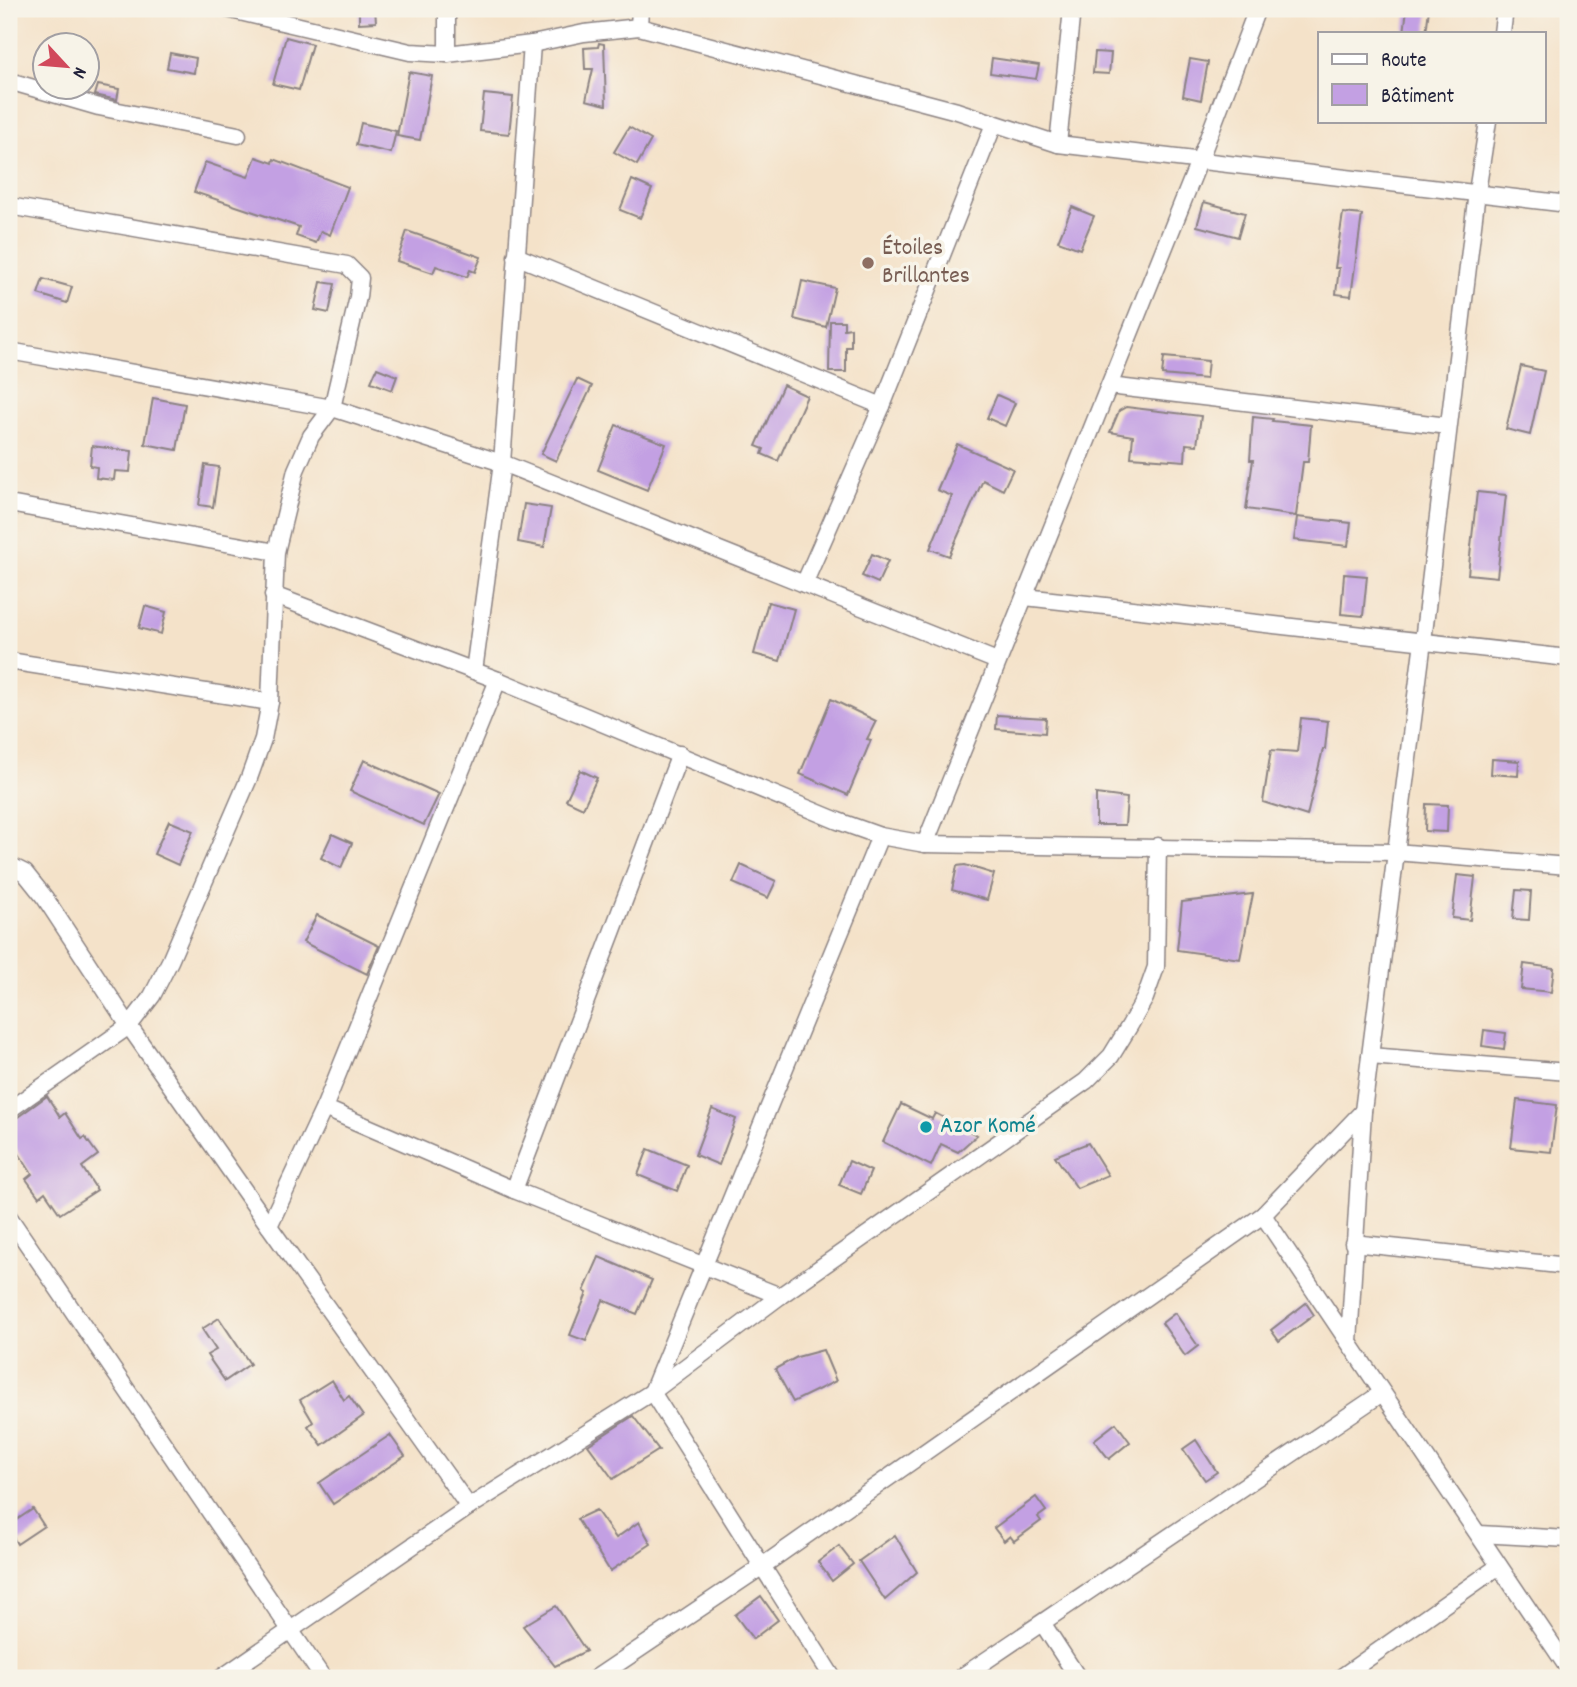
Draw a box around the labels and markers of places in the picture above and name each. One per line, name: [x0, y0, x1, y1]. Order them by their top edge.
place label: Étoiles Brillantes: [882, 232, 970, 294]
marker: Étoiles Brillantes: [860, 255, 876, 271]
place label: Azor Komé: [940, 1110, 1036, 1144]
marker: Azor Komé: [918, 1119, 934, 1135]

